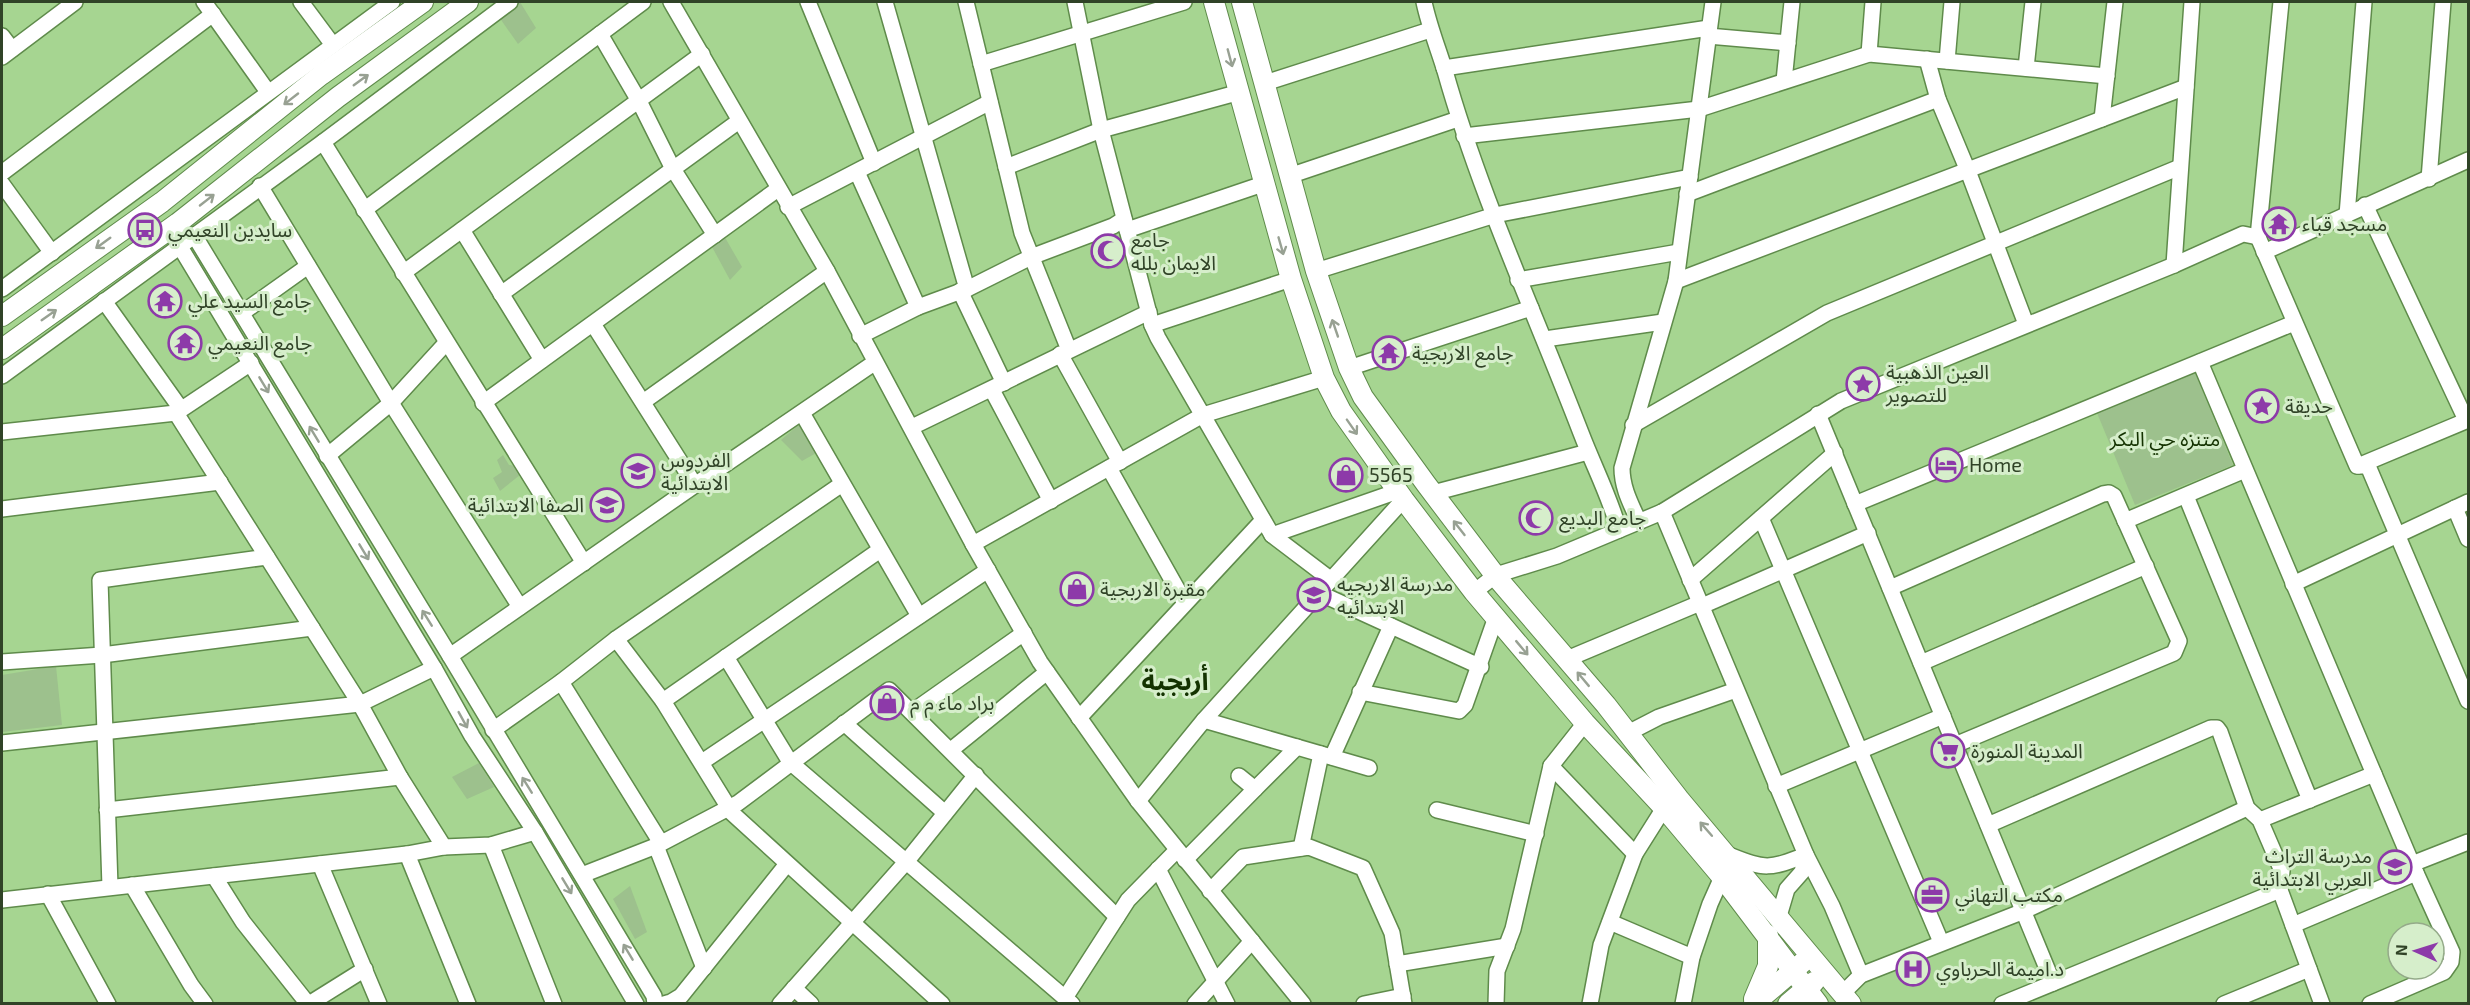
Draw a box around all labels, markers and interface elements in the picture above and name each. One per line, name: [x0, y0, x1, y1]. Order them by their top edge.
one-way arrow: [1224, 48, 1236, 67]
one-way arrow: [352, 74, 368, 86]
one-way arrow: [284, 93, 300, 106]
one-way arrow: [199, 194, 215, 207]
temple icon: مسجد قباء: [2261, 206, 2297, 242]
place label: مسجد قباء: [2302, 211, 2387, 235]
bus stop icon: سايدين النعيمي: [127, 212, 163, 248]
place label: سايدين النعيمي: [168, 217, 292, 246]
place label: جامع الايمان بلله: [1131, 227, 1216, 275]
mosque icon: جامع الايمان بلله: [1090, 233, 1126, 269]
one-way arrow: [1276, 236, 1287, 255]
one-way arrow: [96, 237, 112, 250]
temple icon: جامع السيد علي: [147, 283, 183, 319]
place label: جامع السيد علي: [188, 288, 311, 317]
one-way arrow: [41, 309, 57, 321]
one-way arrow: [1329, 319, 1340, 338]
temple icon: جامع النعيمي: [167, 325, 203, 361]
place label: جامع النعيمي: [208, 330, 312, 359]
temple icon: جامع الاربجية: [1371, 335, 1407, 371]
place label: جامع الاربجية: [1412, 340, 1514, 368]
place label: العين الذهبية للتصوير: [1885, 359, 1989, 407]
place icon: العين الذهبية للتصوير: [1845, 366, 1881, 402]
one-way arrow: [258, 376, 270, 393]
place icon: حديقة: [2244, 388, 2280, 424]
place label: حديقة: [2285, 393, 2333, 417]
one-way arrow: [1346, 418, 1358, 434]
one-way arrow: [308, 426, 320, 443]
park label: متنزه حي البكر: [2109, 426, 2220, 455]
place label: الفردوس الابتدائية: [661, 447, 731, 494]
hotel icon: Home: [1928, 447, 1964, 483]
place label: Home: [1969, 452, 2022, 476]
school or university icon: الفردوس الابتدائية: [620, 453, 656, 489]
shop icon: 5565: [1328, 457, 1364, 493]
place label: 5565: [1369, 462, 1413, 486]
school or university icon: الصفا الابتدائية: [589, 487, 625, 523]
place label: الصفا الابتدائية: [468, 492, 584, 516]
mosque icon: جامع البديع: [1518, 500, 1554, 536]
place label: جامع البديع: [1559, 505, 1646, 533]
one-way arrow: [1453, 520, 1466, 536]
one-way arrow: [359, 543, 371, 560]
shop icon: مقبرة الاربجية: [1059, 571, 1095, 607]
place label: مدرسة الاربجيه الابتدائيه: [1337, 571, 1453, 618]
place label: مقبرة الاربجية: [1100, 576, 1205, 601]
school or university icon: مدرسة الاربجيه الابتدائيه: [1296, 577, 1332, 613]
one-way arrow: [420, 610, 432, 627]
one-way arrow: [1515, 640, 1529, 655]
district label: أربجية: [1141, 664, 1209, 696]
one-way arrow: [1576, 672, 1590, 687]
shop icon: براد ماء م م: [869, 685, 905, 721]
place label: براد ماء م م: [910, 690, 994, 718]
one-way arrow: [458, 711, 469, 729]
supermarket icon: المدينة المنورة: [1930, 733, 1966, 769]
place label: المدينة المنورة: [1971, 738, 2083, 763]
one-way arrow: [521, 777, 533, 794]
one-way arrow: [1700, 822, 1714, 838]
place label: مدرسة التراث العربي الابتدائية: [2253, 843, 2372, 895]
school or university icon: مدرسة التراث العربي الابتدائية: [2377, 849, 2413, 885]
one-way arrow: [561, 877, 573, 894]
office icon: مكتب التهاني: [1914, 877, 1950, 913]
place label: مكتب التهاني: [1955, 882, 2063, 911]
north arrow: [2386, 921, 2446, 981]
one-way arrow: [621, 944, 633, 961]
text: N: [2391, 944, 2410, 956]
hospital icon: د.اميمة الحرباوي: [1895, 951, 1931, 987]
place label: د.اميمة الحرباوي: [1936, 956, 2064, 985]

